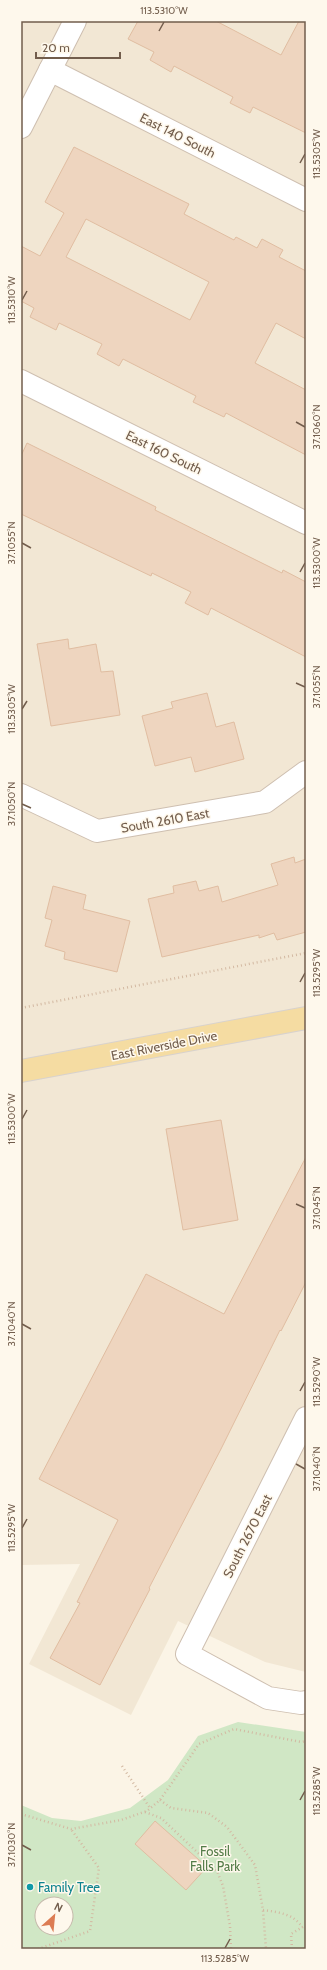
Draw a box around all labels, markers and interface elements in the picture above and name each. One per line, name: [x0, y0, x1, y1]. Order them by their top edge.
text: 113.5310°W: [140, 4, 188, 17]
scale bar: [36, 34, 120, 60]
text: 20 m: [42, 40, 70, 55]
street label: East 140 South: [137, 109, 219, 161]
text: 113.5305°W: [310, 129, 323, 179]
text: 113.5310°W: [5, 276, 18, 324]
text: 37.1060°N: [310, 405, 323, 449]
street label: East 160 South: [123, 427, 205, 477]
text: 37.1055°N: [5, 521, 18, 565]
text: 113.5300°W: [310, 537, 323, 589]
text: 37.1055°N: [310, 665, 323, 709]
text: 113.5305°W: [5, 684, 18, 734]
text: 37.1050°N: [5, 782, 18, 826]
street label: South 2610 East: [120, 804, 211, 836]
text: 113.5295°W: [310, 948, 323, 997]
street label: East Riverside Drive: [110, 1027, 219, 1063]
text: 113.5300°W: [5, 1093, 18, 1145]
text: 37.1045°N: [310, 1186, 323, 1230]
text: 37.1040°N: [5, 1302, 18, 1346]
text: 113.5290°W: [310, 1357, 323, 1407]
text: 37.1040°N: [310, 1447, 323, 1491]
street label: South 2670 East: [219, 1491, 275, 1580]
text: 113.5295°W: [5, 1503, 18, 1552]
text: 113.5285°W: [310, 1766, 323, 1815]
text: 37.1030°N: [5, 1823, 18, 1867]
park label: Fossil Falls Park: [190, 1843, 240, 1874]
place label: Family Tree: [38, 1879, 100, 1895]
marker: Family Tree: [25, 1882, 35, 1892]
north arrow: [34, 1896, 74, 1936]
text: N: [52, 1899, 65, 1915]
text: 113.5285°W: [201, 1952, 250, 1965]

